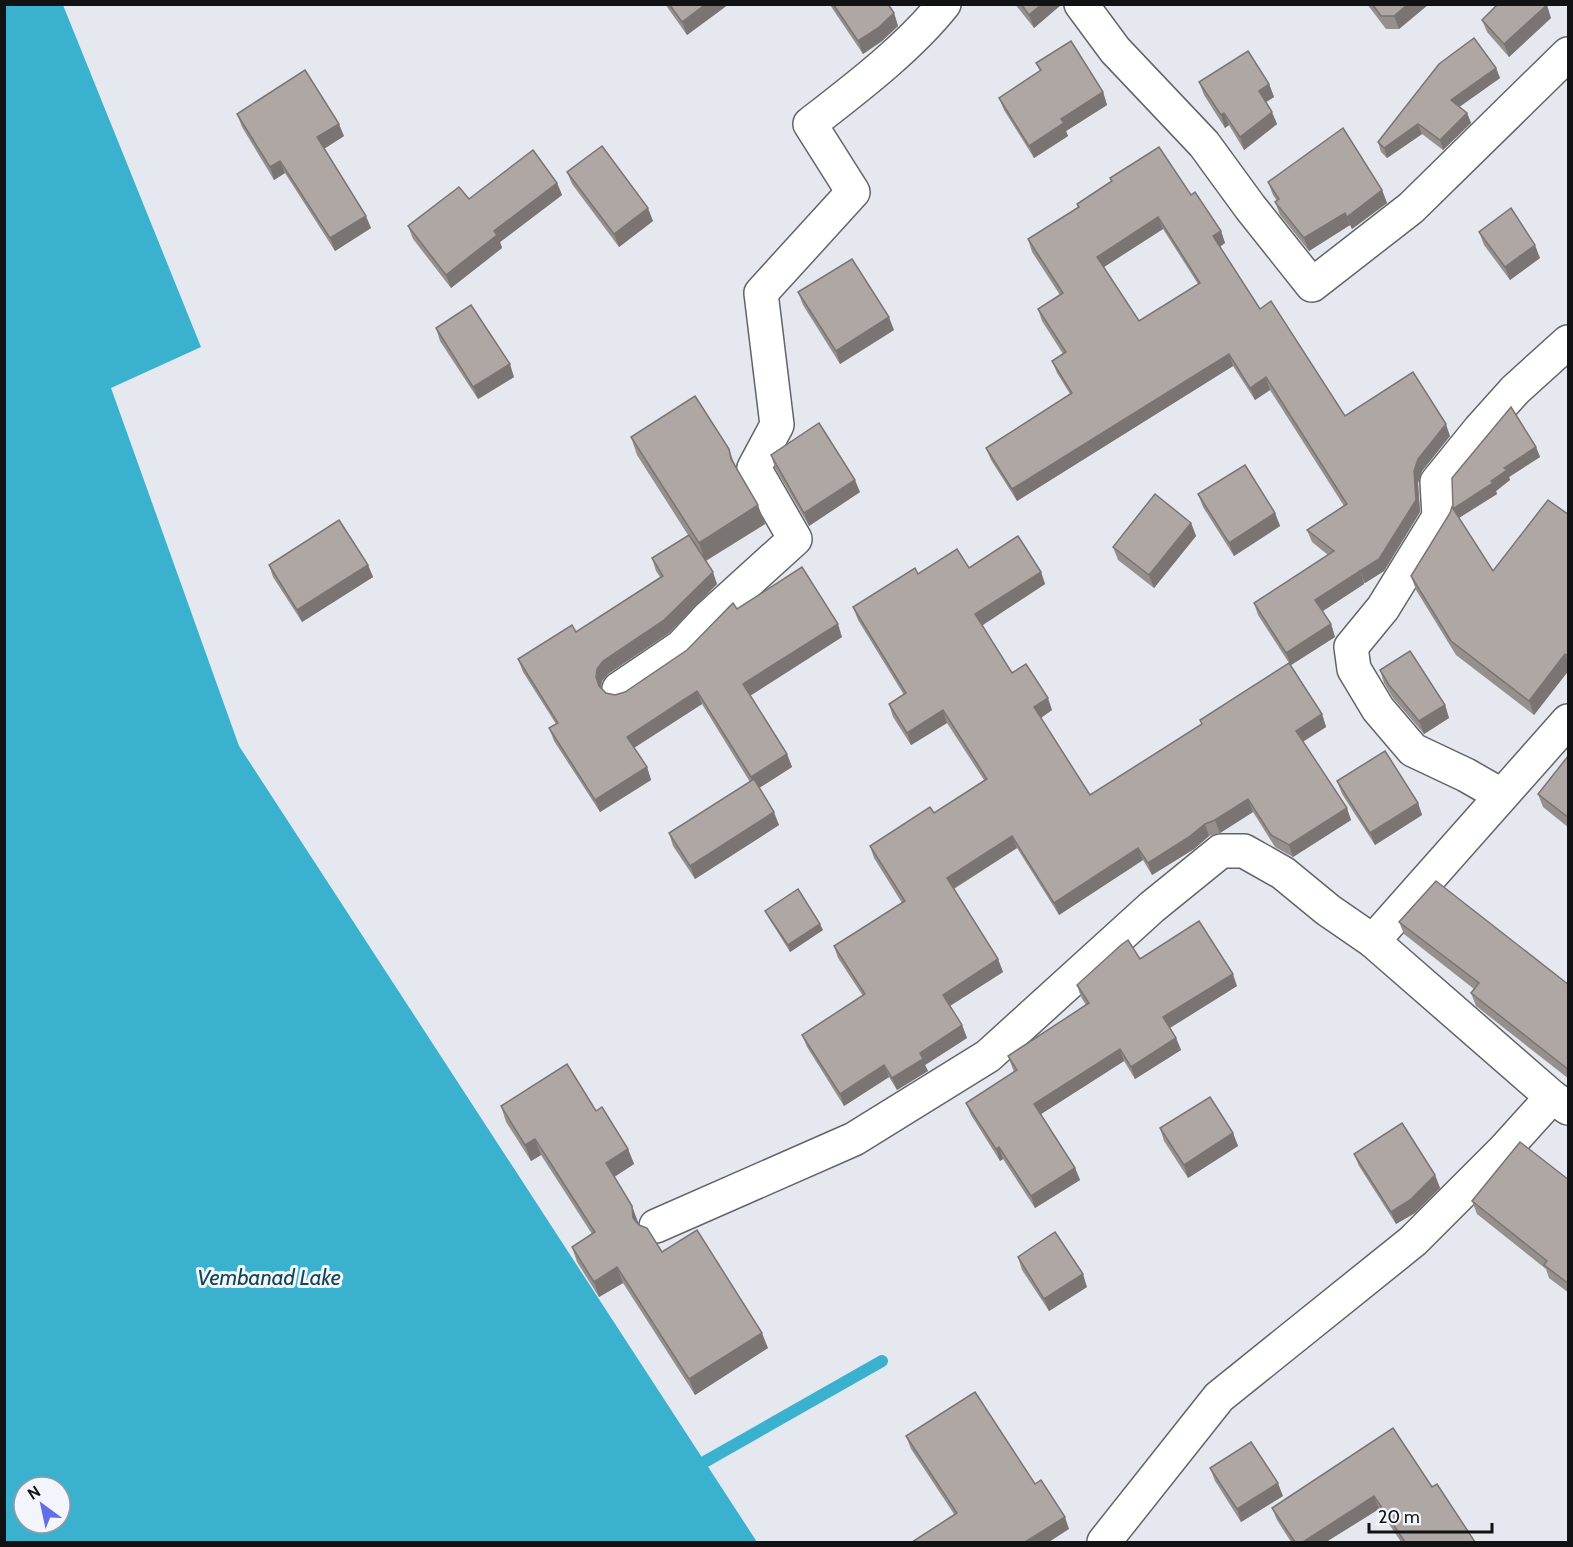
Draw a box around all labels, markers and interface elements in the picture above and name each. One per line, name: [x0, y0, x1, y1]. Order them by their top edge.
water label: Vembanad Lake: [197, 1264, 341, 1291]
north arrow: [12, 1475, 72, 1535]
text: N: [24, 1482, 44, 1504]
scale bar: [1369, 1496, 1492, 1534]
text: 20 m: [1378, 1506, 1420, 1528]

